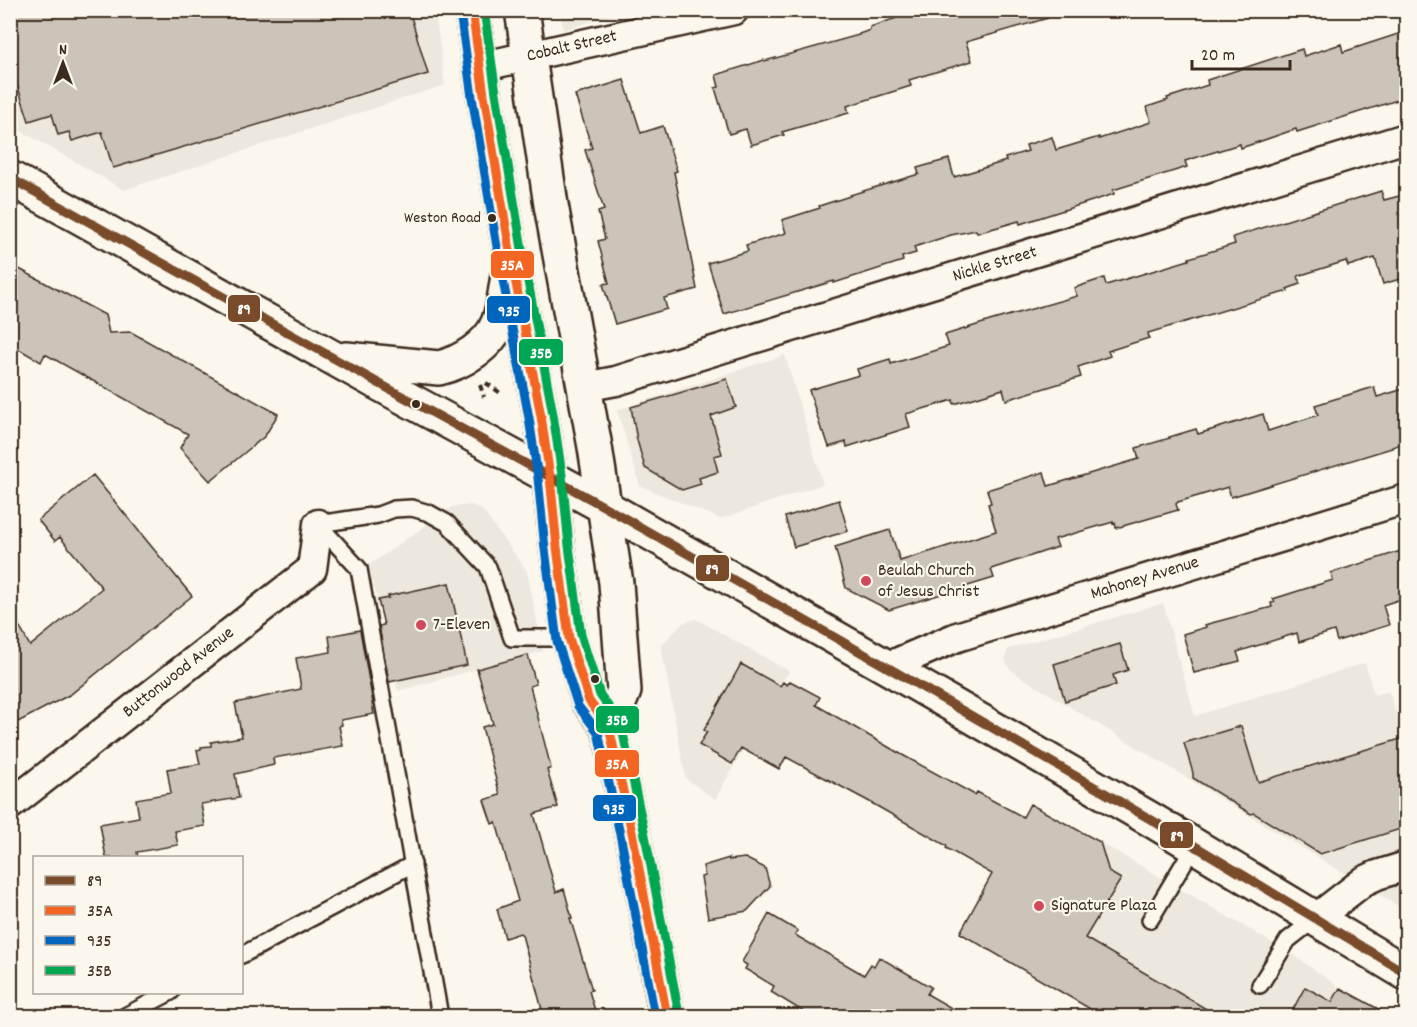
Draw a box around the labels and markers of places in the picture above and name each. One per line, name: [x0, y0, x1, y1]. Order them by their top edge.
place label: Weston Road: [404, 207, 481, 230]
marker: Weston Road: [486, 212, 498, 224]
unlabelled marker: [410, 398, 422, 410]
place label: Beulah Church of Jesus Christ: [878, 559, 980, 605]
marker: Beulah Church of Jesus Christ: [859, 574, 873, 588]
place label: 7-Eleven: [433, 613, 490, 638]
marker: 7-Eleven: [414, 618, 428, 632]
unlabelled marker: [589, 673, 601, 685]
place label: Signature Plaza: [1051, 894, 1157, 919]
marker: Signature Plaza: [1032, 899, 1046, 913]

